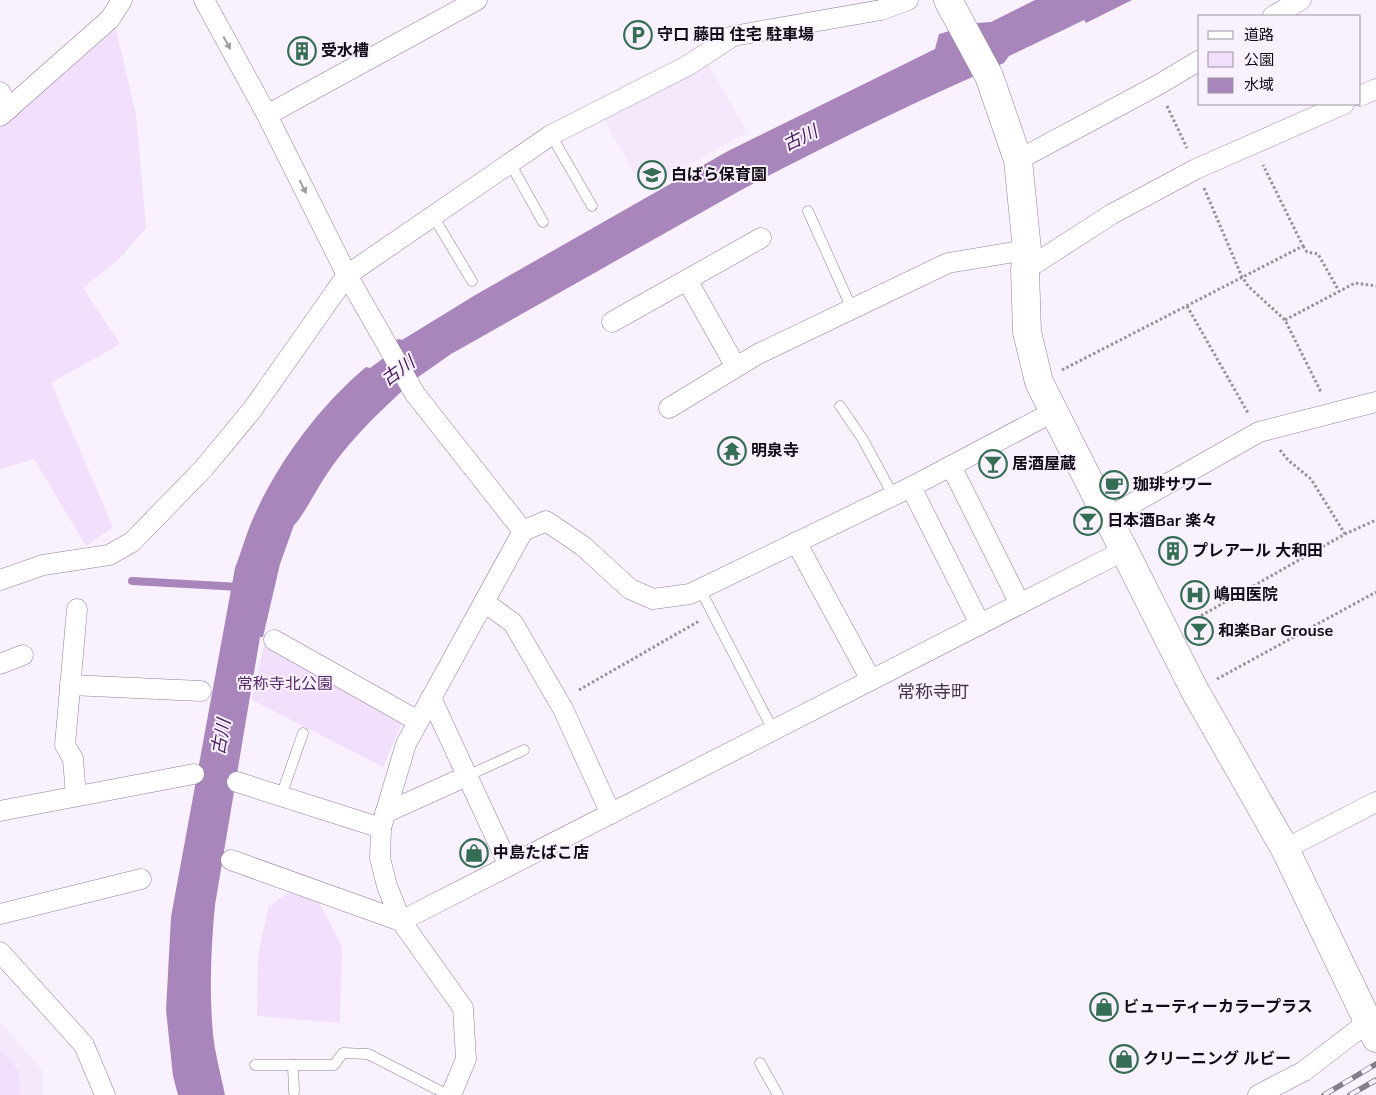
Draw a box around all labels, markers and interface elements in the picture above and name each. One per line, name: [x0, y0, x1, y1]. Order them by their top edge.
legend: [1198, 15, 1361, 105]
parking icon: 守口 藤田 住宅 駐車場: [623, 20, 653, 50]
place label: 守口 藤田 住宅 駐車場: [657, 24, 814, 46]
text: 道路: [1244, 25, 1274, 45]
one-way arrow: [223, 35, 231, 50]
building icon: 受水槽: [287, 36, 317, 66]
place label: 受水槽: [321, 40, 369, 62]
text: 公園: [1244, 50, 1274, 70]
text: 水域: [1244, 75, 1274, 95]
water label: 古川: [779, 118, 823, 157]
school or university icon: 白ばら保育園: [637, 160, 667, 190]
place label: 白ばら保育園: [671, 164, 767, 186]
one-way arrow: [299, 180, 307, 194]
water label: 古川: [376, 350, 421, 391]
temple icon: 明泉寺: [717, 436, 747, 466]
place label: 明泉寺: [751, 440, 799, 462]
bar icon: 居酒屋蔵: [978, 449, 1008, 479]
place label: 居酒屋蔵: [1012, 453, 1076, 475]
cafe icon: 珈琲サワー: [1099, 470, 1129, 500]
place label: 珈琲サワー: [1133, 474, 1213, 496]
bar icon: 日本酒Bar 楽々: [1073, 506, 1103, 536]
place label: 日本酒Bar 楽々: [1107, 510, 1217, 532]
building icon: プレアール 大和田: [1158, 536, 1188, 566]
place label: プレアール 大和田: [1192, 540, 1323, 562]
hospital icon: 嶋田医院: [1180, 580, 1210, 610]
place label: 嶋田医院: [1214, 584, 1278, 606]
bar icon: 和楽Bar Grouse: [1184, 616, 1214, 646]
place label: 和楽Bar Grouse: [1218, 620, 1334, 642]
park label: 常称寺北公園: [237, 673, 333, 695]
district label: 常称寺町: [897, 680, 969, 704]
water label: 古川: [206, 715, 236, 757]
shop icon: 中島たばこ店: [459, 838, 489, 868]
place label: 中島たばこ店: [493, 842, 589, 864]
shop icon: ビューティーカラープラス: [1089, 992, 1119, 1022]
place label: ビューティーカラープラス: [1123, 996, 1313, 1018]
shop icon: クリーニング ルビー: [1109, 1044, 1139, 1074]
place label: クリーニング ルビー: [1143, 1048, 1291, 1070]

